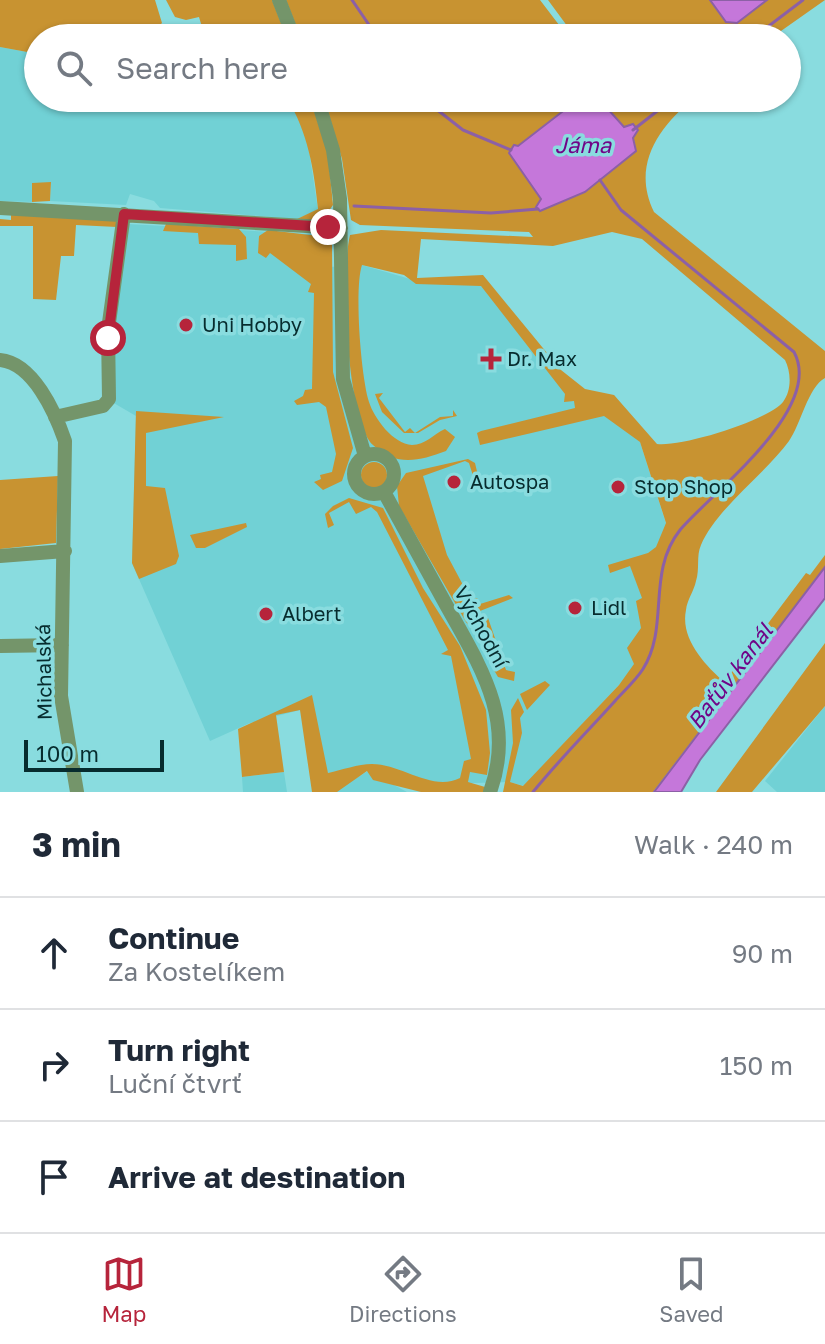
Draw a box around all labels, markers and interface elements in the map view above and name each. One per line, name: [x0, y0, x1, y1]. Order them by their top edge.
search box: [24, 24, 801, 112]
icon: search: [52, 46, 96, 90]
text: Search here: [116, 50, 288, 86]
water label: Jáma: [555, 131, 613, 158]
route end: [310, 209, 346, 245]
place label: Uni Hobby: [202, 312, 302, 336]
marker: Uni Hobby: [177, 316, 195, 334]
route start: [90, 320, 126, 356]
place label: Dr. Max: [507, 346, 577, 370]
marker: Dr. Max: [482, 350, 500, 368]
place label: Autospa: [470, 469, 549, 493]
marker: Autospa: [445, 473, 463, 491]
place label: Stop Shop: [634, 474, 733, 498]
marker: Stop Shop: [609, 478, 627, 496]
street label: Východní: [450, 582, 515, 673]
place label: Lidl: [591, 595, 626, 619]
marker: Lidl: [566, 599, 584, 617]
place label: Albert: [282, 601, 342, 625]
marker: Albert: [257, 605, 275, 623]
water label: Baťův kanál: [681, 617, 778, 734]
street label: Michalská: [30, 624, 56, 720]
scale bar: [24, 736, 164, 772]
text: 100 m: [36, 740, 99, 767]
text: 3 min: [32, 824, 121, 864]
text: Walk · 240 m: [634, 829, 793, 860]
text: Continue: [108, 920, 239, 956]
icon: ahead: [32, 931, 76, 975]
text: 90 m: [732, 938, 793, 969]
text: Za Kostelíkem: [108, 956, 285, 987]
text: Turn right: [108, 1032, 250, 1068]
icon: right: [32, 1043, 76, 1087]
text: 150 m: [720, 1050, 793, 1081]
text: Luční čtvrť: [108, 1068, 242, 1099]
icon: arrive: [32, 1155, 76, 1199]
text: Arrive at destination: [108, 1159, 405, 1195]
tab: Map: [101, 1252, 146, 1327]
tab: Directions: [349, 1252, 457, 1327]
tab: Saved: [659, 1252, 724, 1327]

